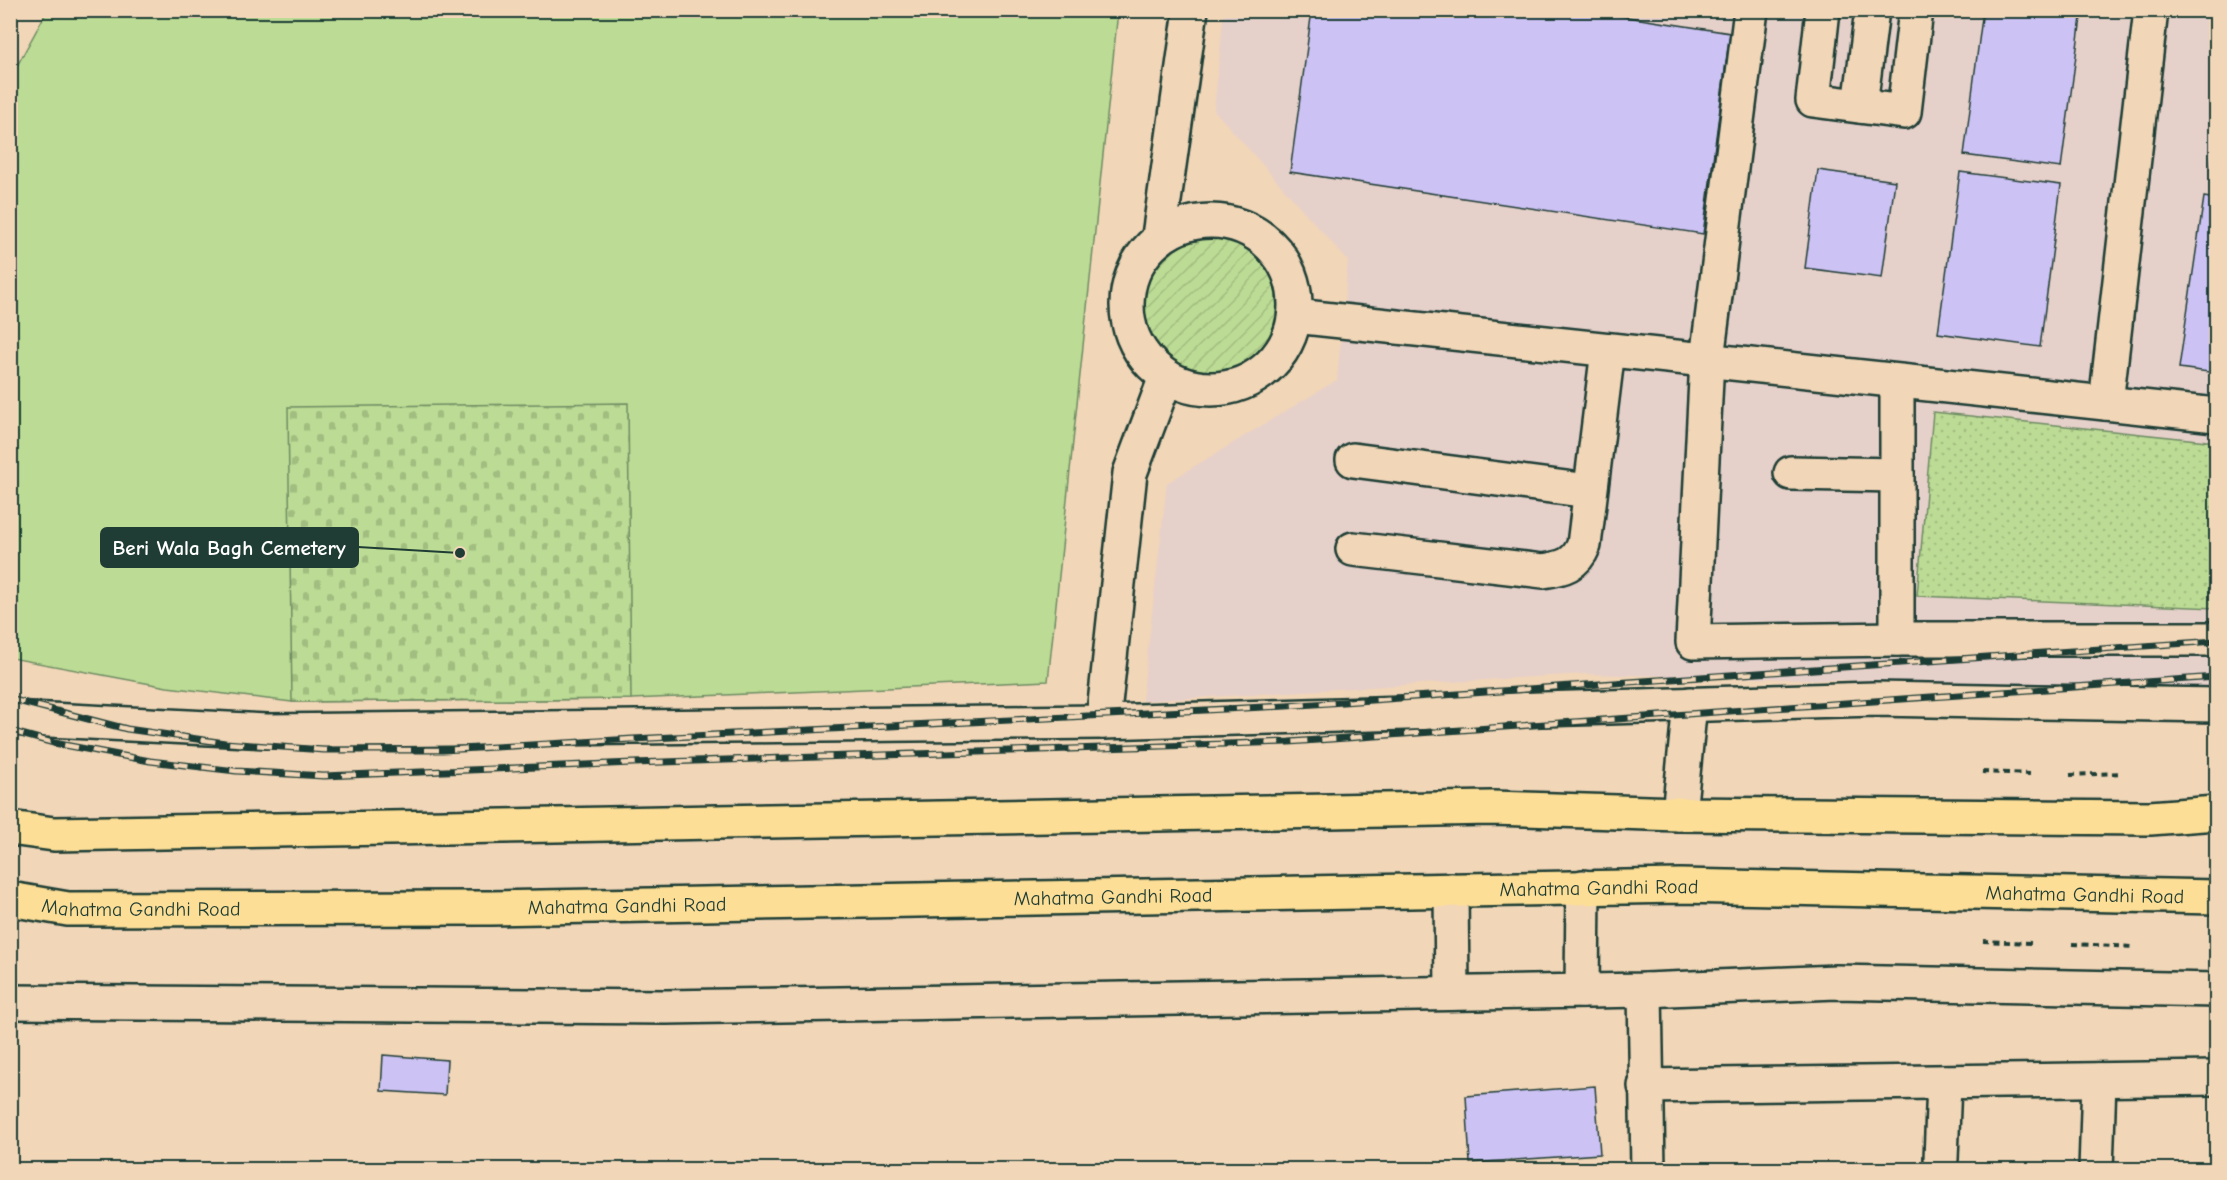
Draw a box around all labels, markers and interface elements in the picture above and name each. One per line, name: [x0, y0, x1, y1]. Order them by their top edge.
callout: Beri Wala Bagh Cemetery: [101, 528, 358, 567]
text: Beri Wala Bagh Cemetery: [112, 536, 346, 560]
street label: Mahatma Gandhi Road: [1499, 874, 1699, 901]
street label: Mahatma Gandhi Road: [1985, 881, 2185, 908]
street label: Mahatma Gandhi Road: [1013, 883, 1213, 910]
street label: Mahatma Gandhi Road: [527, 892, 727, 919]
street label: Mahatma Gandhi Road: [40, 893, 241, 920]

